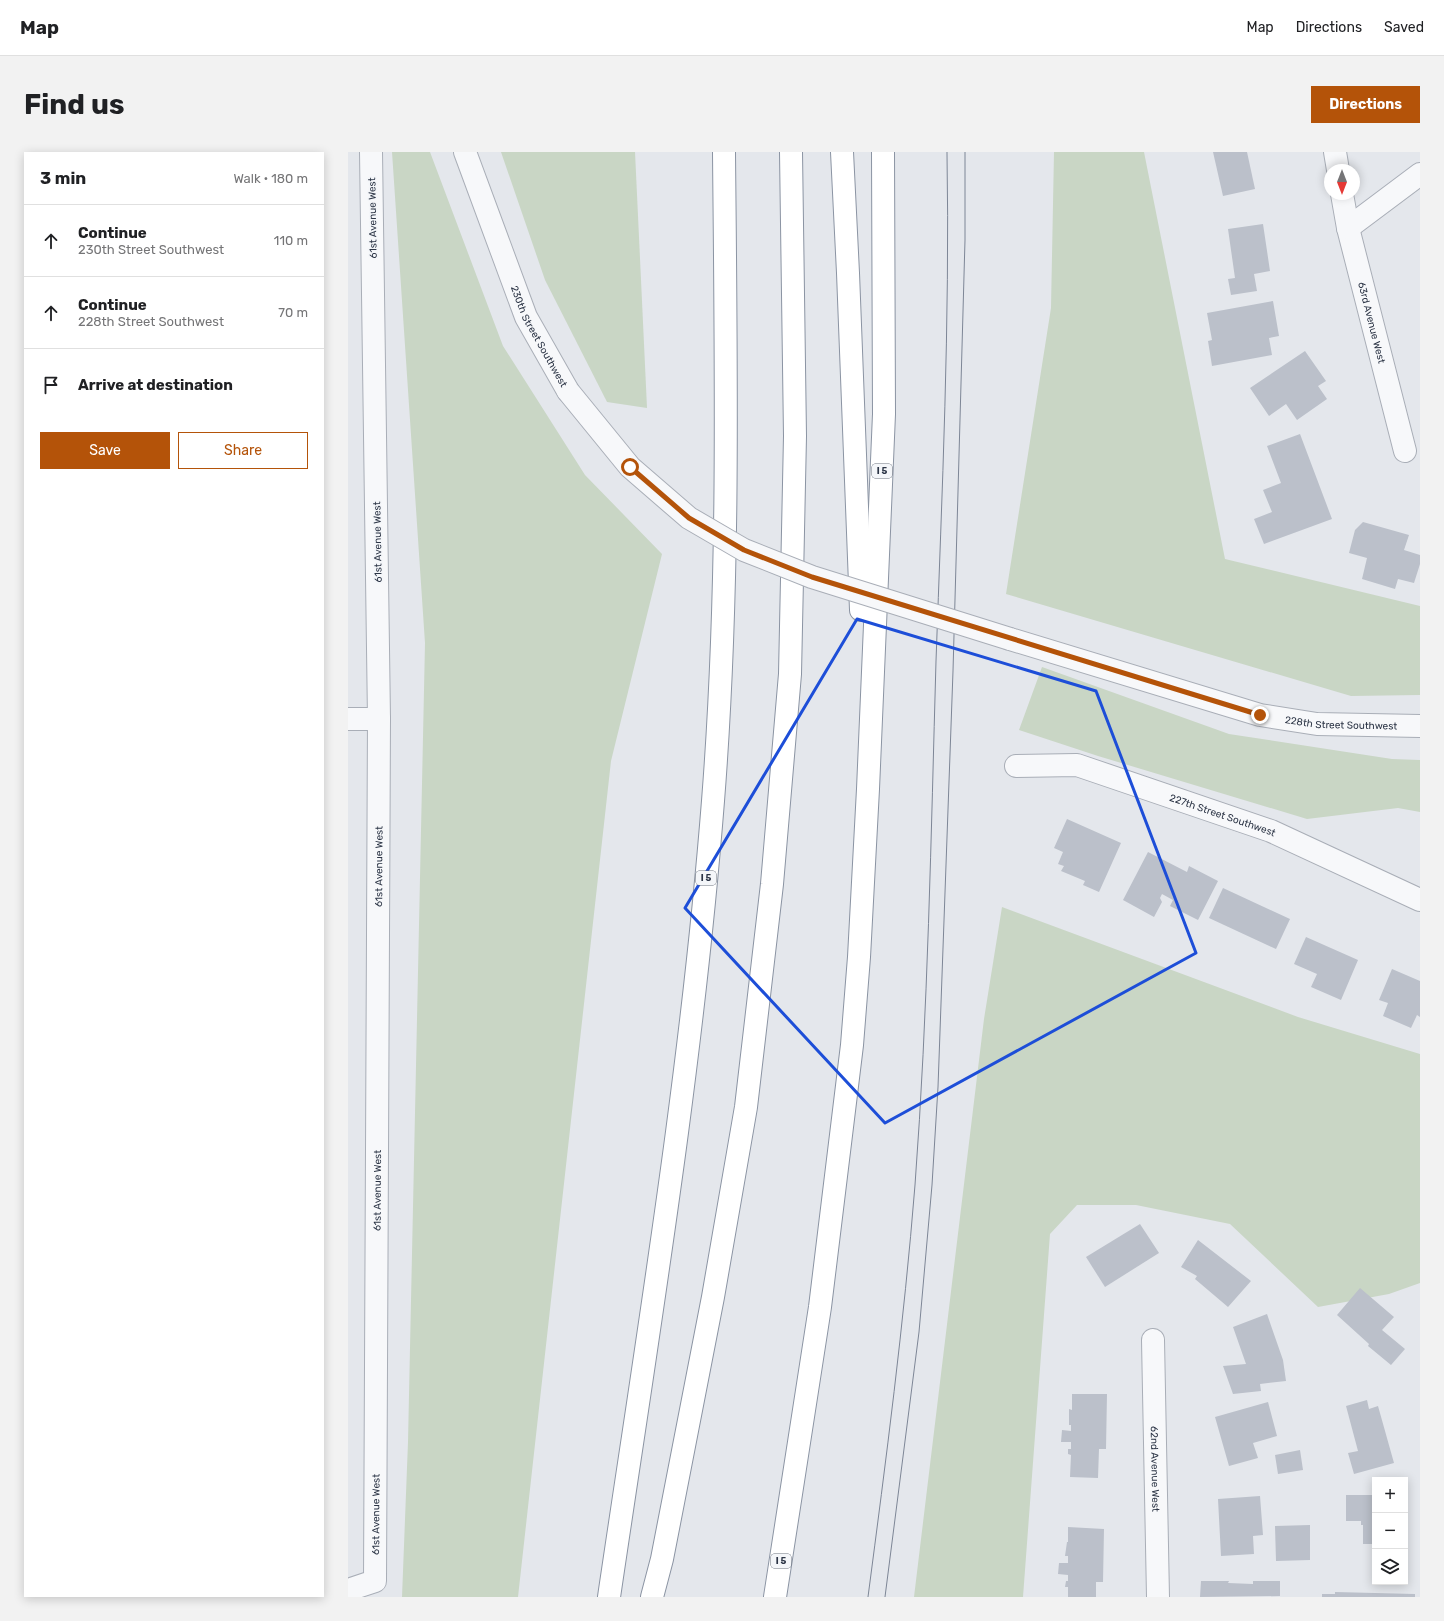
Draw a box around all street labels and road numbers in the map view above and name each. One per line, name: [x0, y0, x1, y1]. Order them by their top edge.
street label: 61st Avenue West: [366, 177, 380, 259]
street label: 63rd Avenue West: [1355, 281, 1387, 365]
street label: 230th Street Southwest: [508, 284, 570, 390]
road number: I 5: [872, 464, 892, 478]
street label: 61st Avenue West: [371, 501, 385, 583]
street label: 228th Street Southwest: [1284, 714, 1397, 733]
street label: 227th Street Southwest: [1168, 792, 1277, 839]
street label: 61st Avenue West: [373, 826, 386, 907]
road number: I 5: [696, 871, 716, 885]
street label: 61st Avenue West: [372, 1150, 384, 1231]
street label: 62nd Avenue West: [1148, 1426, 1161, 1512]
street label: 61st Avenue West: [370, 1474, 382, 1555]
road number: I 5: [771, 1554, 791, 1568]

